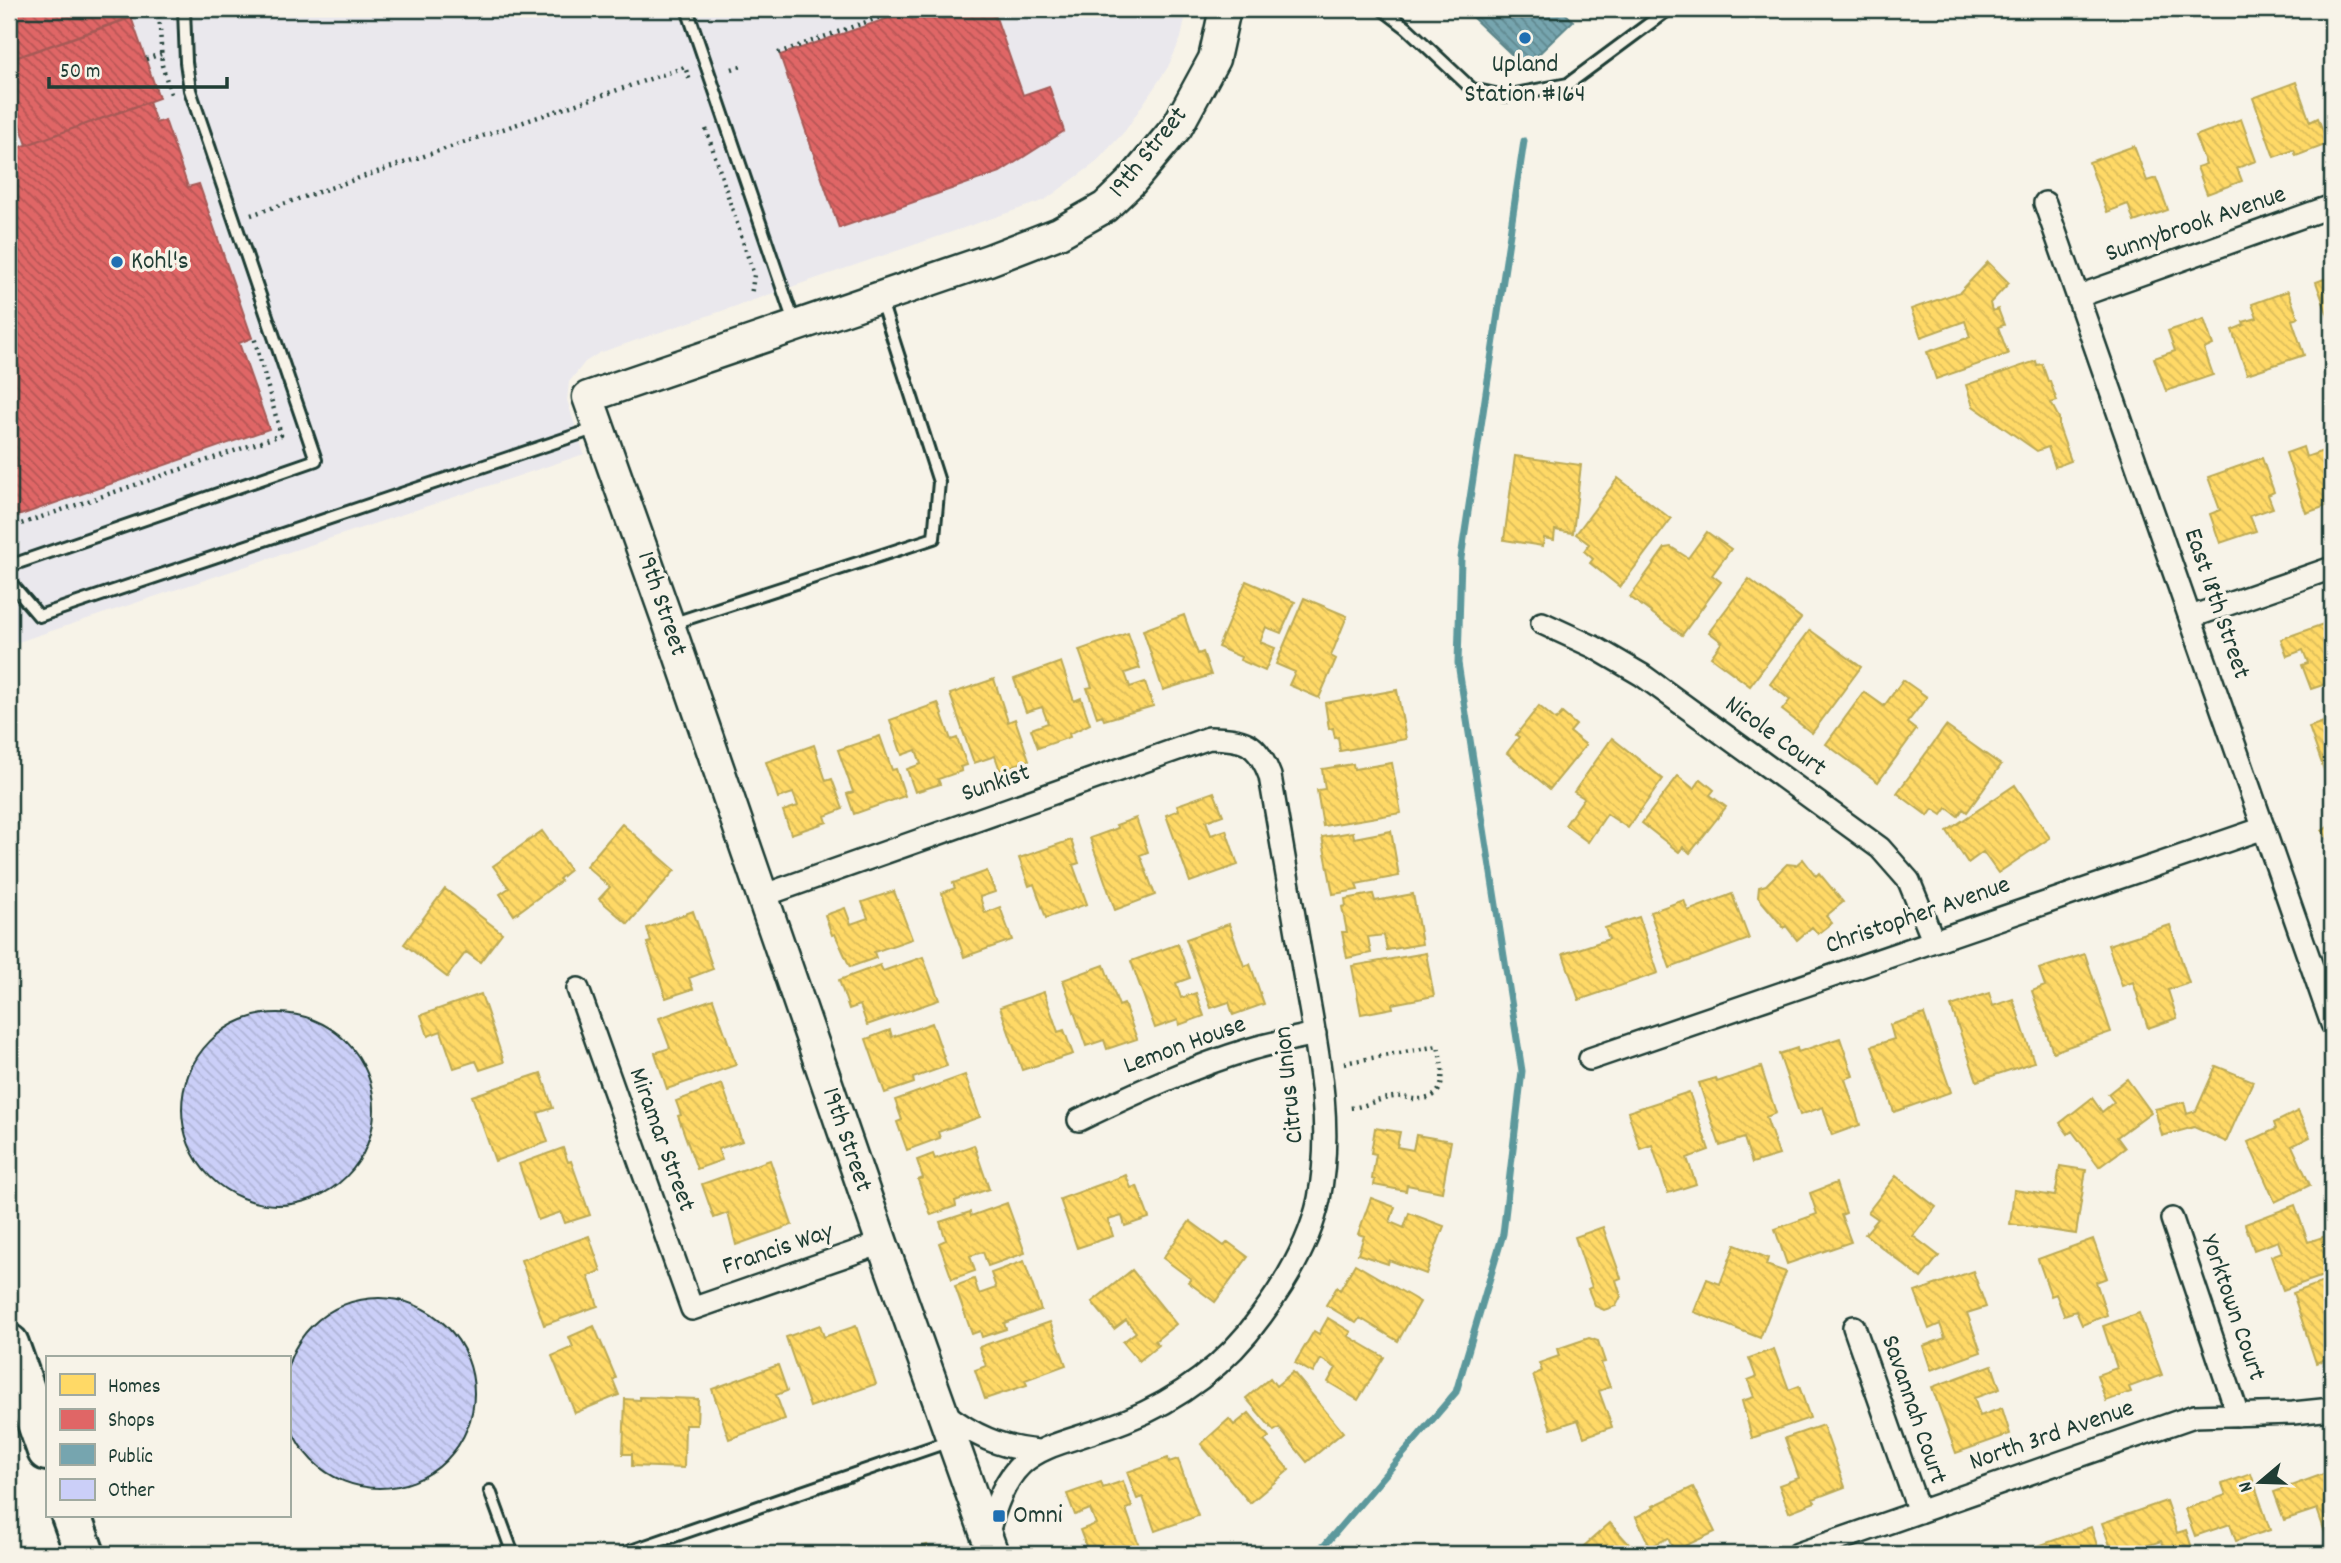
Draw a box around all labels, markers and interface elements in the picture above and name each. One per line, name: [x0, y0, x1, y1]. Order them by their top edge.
marker: Upland Station #164: [1517, 30, 1533, 46]
scale bar: [49, 46, 228, 90]
place label: Upland Station #164: [1464, 47, 1586, 114]
text: 50 m: [60, 58, 100, 88]
street label: 19th Street: [1101, 99, 1198, 207]
street label: Sunnybrook Avenue: [2101, 177, 2291, 273]
place label: Kohl's: [131, 244, 189, 281]
marker: Kohl's: [109, 254, 125, 270]
street label: East 18th Street: [2173, 524, 2259, 685]
street label: 19th Street: [626, 547, 696, 662]
street label: Nicole Court: [1716, 687, 1834, 787]
street label: Sunkist: [957, 755, 1036, 813]
street label: Christopher Avenue: [1821, 867, 2015, 965]
street label: Lemon House: [1119, 1007, 1251, 1085]
street label: Citrus Union: [1265, 1024, 1315, 1146]
street label: Miramar Street: [618, 1063, 704, 1217]
street label: 19th Street: [811, 1083, 881, 1198]
street label: Francis Way: [718, 1214, 839, 1286]
street label: Yorktown Court: [2190, 1230, 2274, 1386]
street label: Savannah Court: [1870, 1330, 1956, 1490]
legend: [46, 1356, 290, 1518]
text: Homes: [108, 1373, 161, 1403]
street label: North 3rd Avenue: [1965, 1391, 2139, 1481]
text: Shops: [108, 1407, 155, 1437]
text: Public: [108, 1443, 153, 1473]
north arrow: [2226, 1448, 2296, 1518]
text: Other: [108, 1477, 155, 1507]
text: N: [2233, 1478, 2262, 1495]
place label: Omni: [1013, 1498, 1063, 1535]
marker: Omni: [991, 1508, 1007, 1524]

